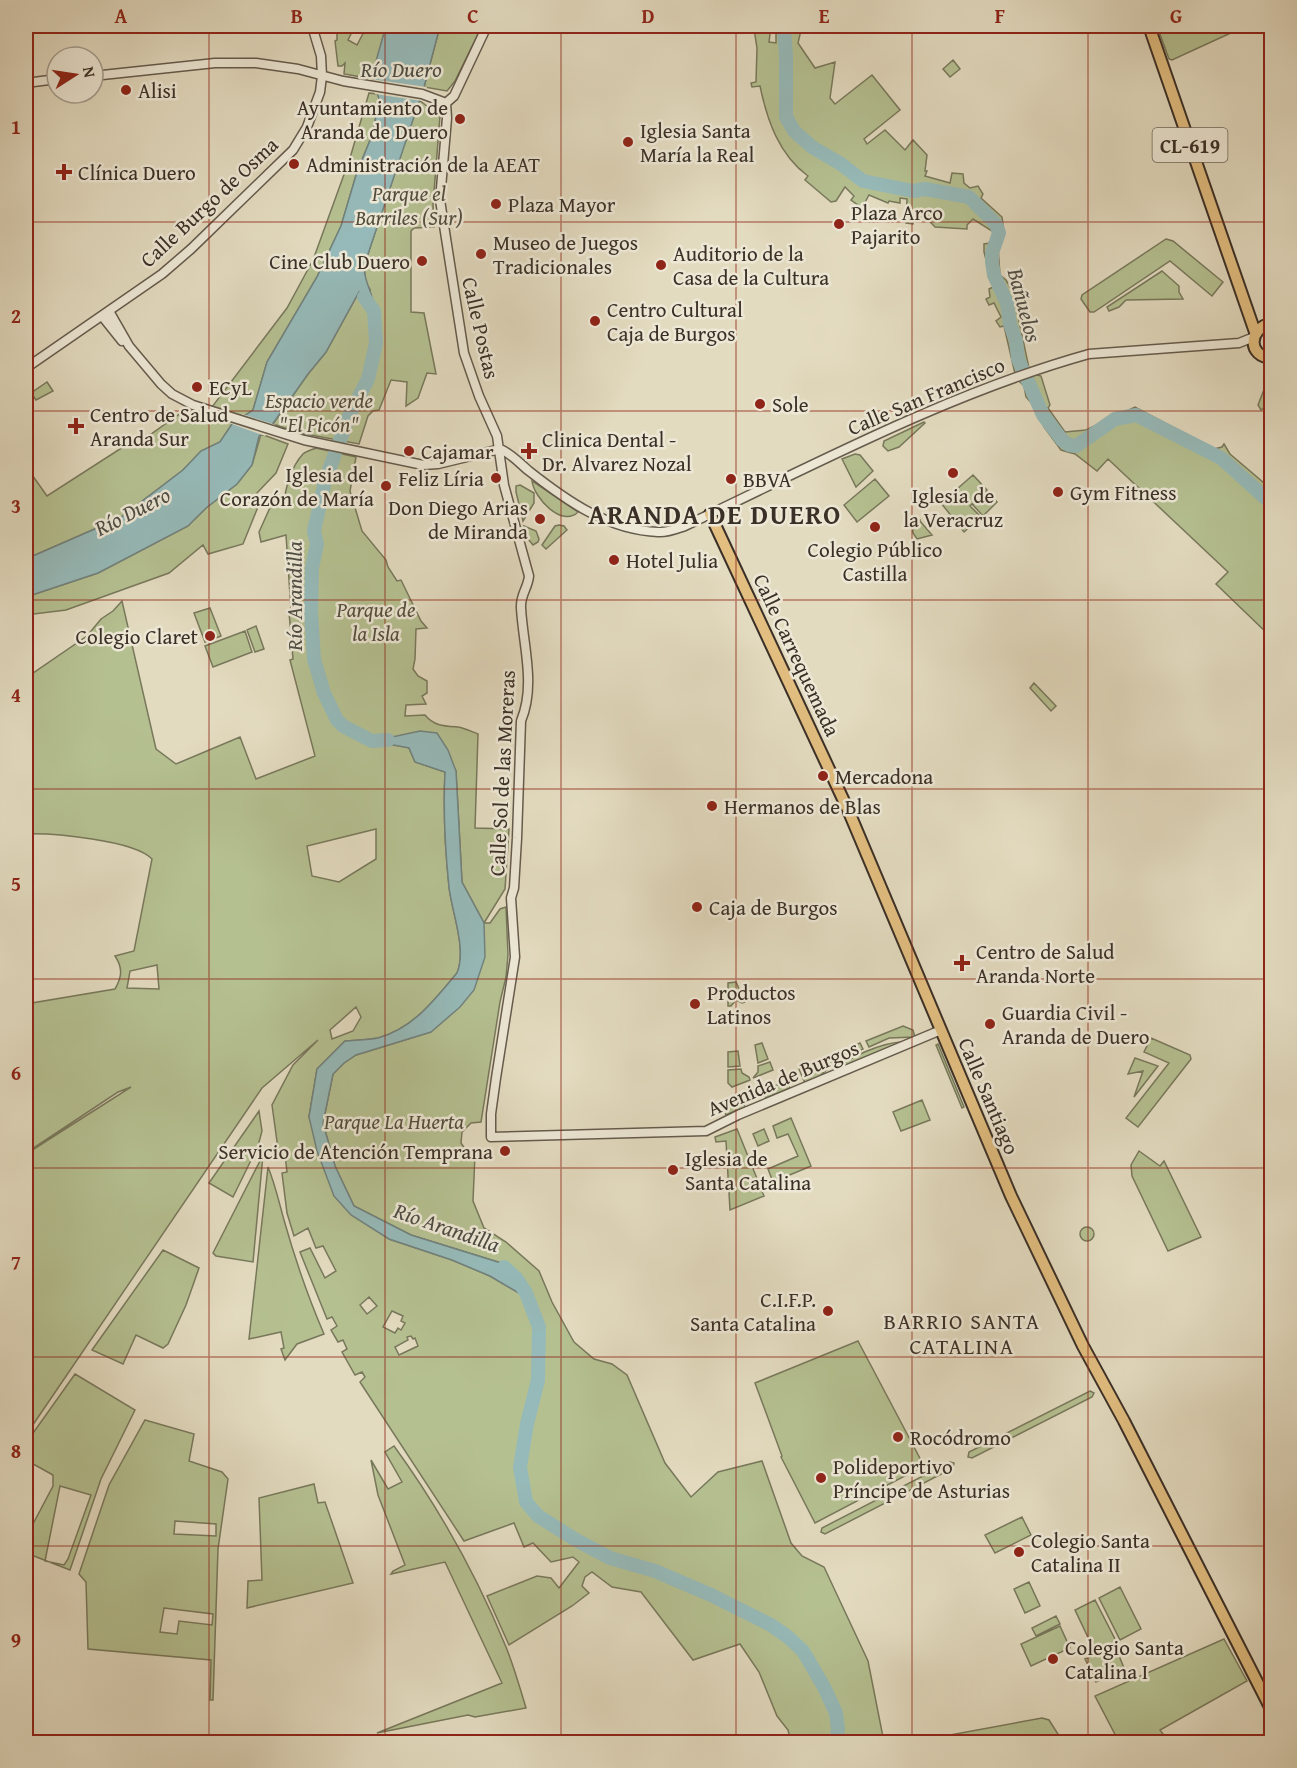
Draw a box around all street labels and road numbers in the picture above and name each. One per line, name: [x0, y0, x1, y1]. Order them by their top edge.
road number: CL-619: [1152, 128, 1228, 162]
street label: Calle Burgo de Osma: [133, 130, 285, 274]
street label: Calle Postas: [454, 274, 508, 382]
street label: Calle San Francisco: [843, 349, 1009, 443]
street label: Calle Carrequemada: [746, 569, 848, 741]
street label: Calle Sol de las Moreras: [481, 669, 523, 877]
street label: Avenida de Burgos: [702, 1032, 864, 1124]
street label: Calle Santiago: [951, 1033, 1027, 1159]

